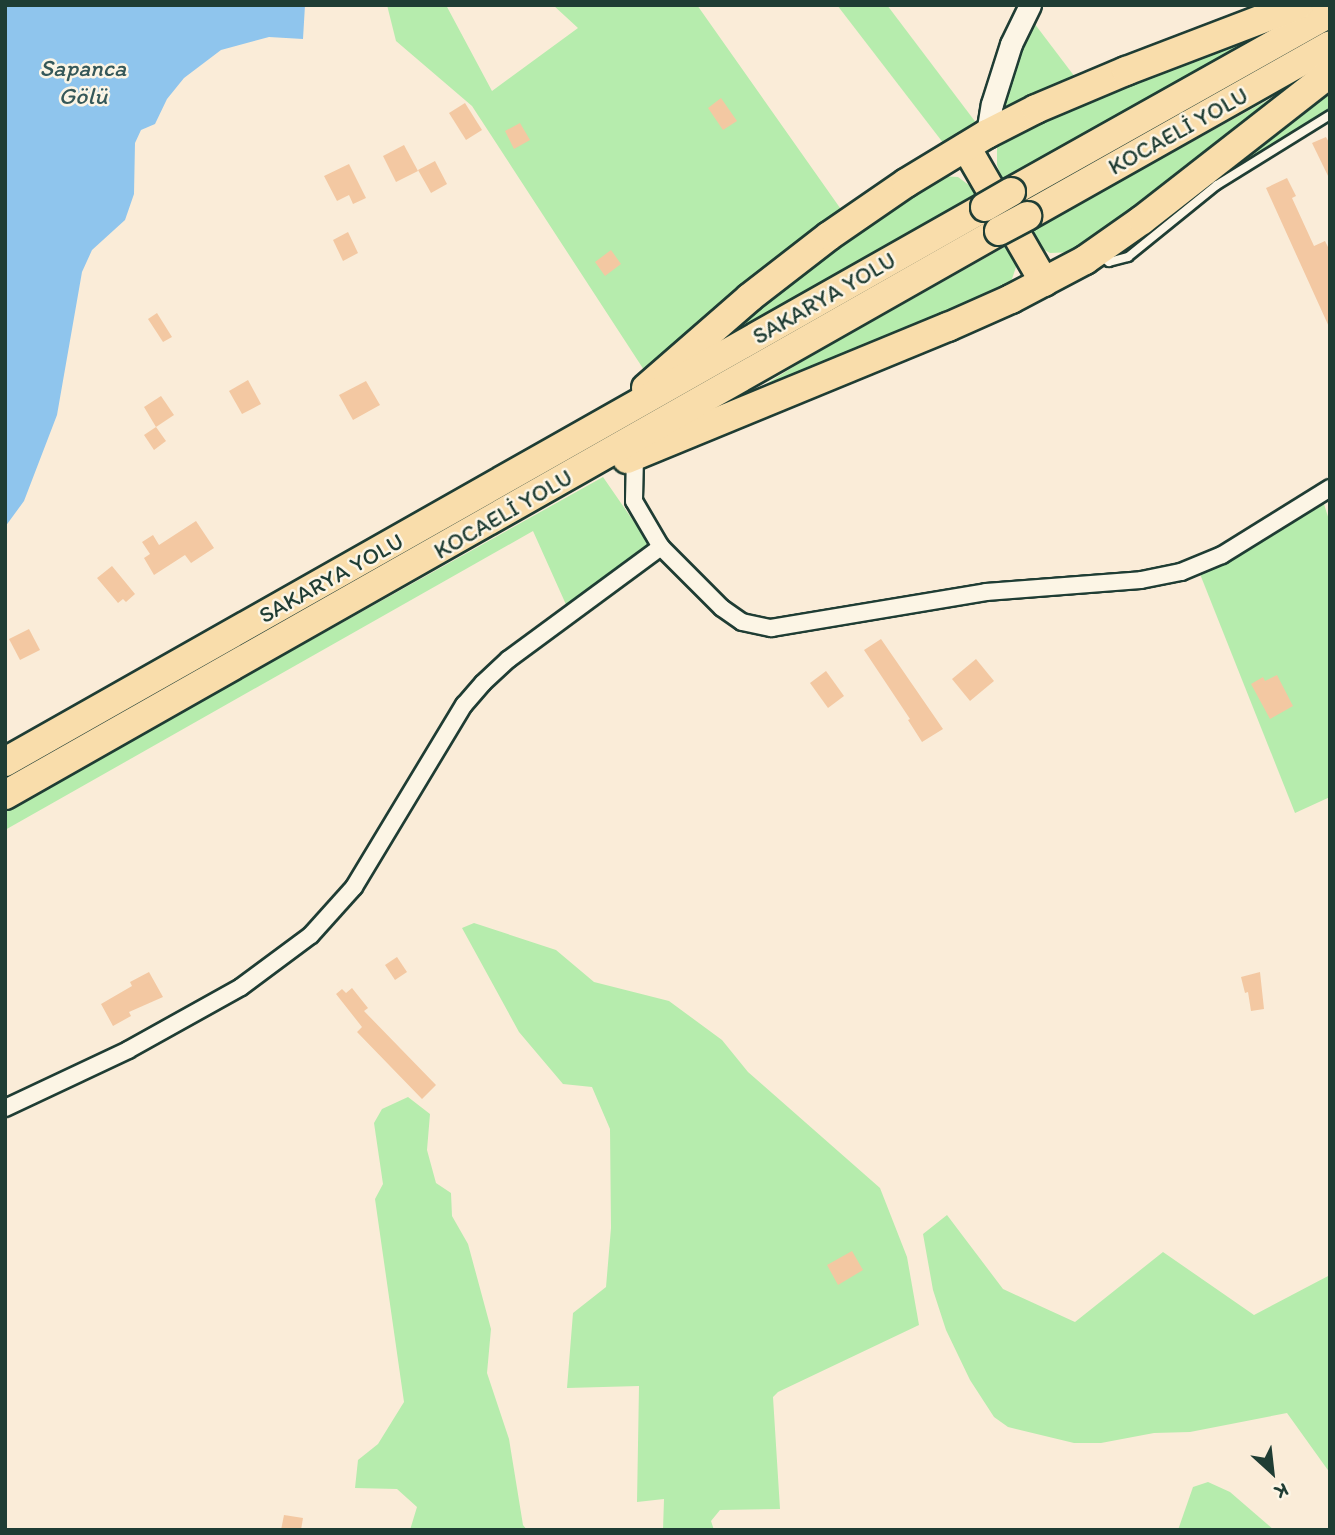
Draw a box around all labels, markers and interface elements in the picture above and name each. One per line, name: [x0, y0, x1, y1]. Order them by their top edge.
water label: Sapanca Gölü: [40, 54, 126, 110]
street label: KOCAELİ YOLU: [1103, 81, 1253, 181]
street label: SAKARYA YOLU: [748, 246, 900, 350]
street label: KOCAELİ YOLU: [429, 463, 577, 565]
street label: SAKARYA YOLU: [254, 527, 408, 629]
north arrow: [1237, 1437, 1307, 1507]
text: K: [1271, 1478, 1292, 1504]

